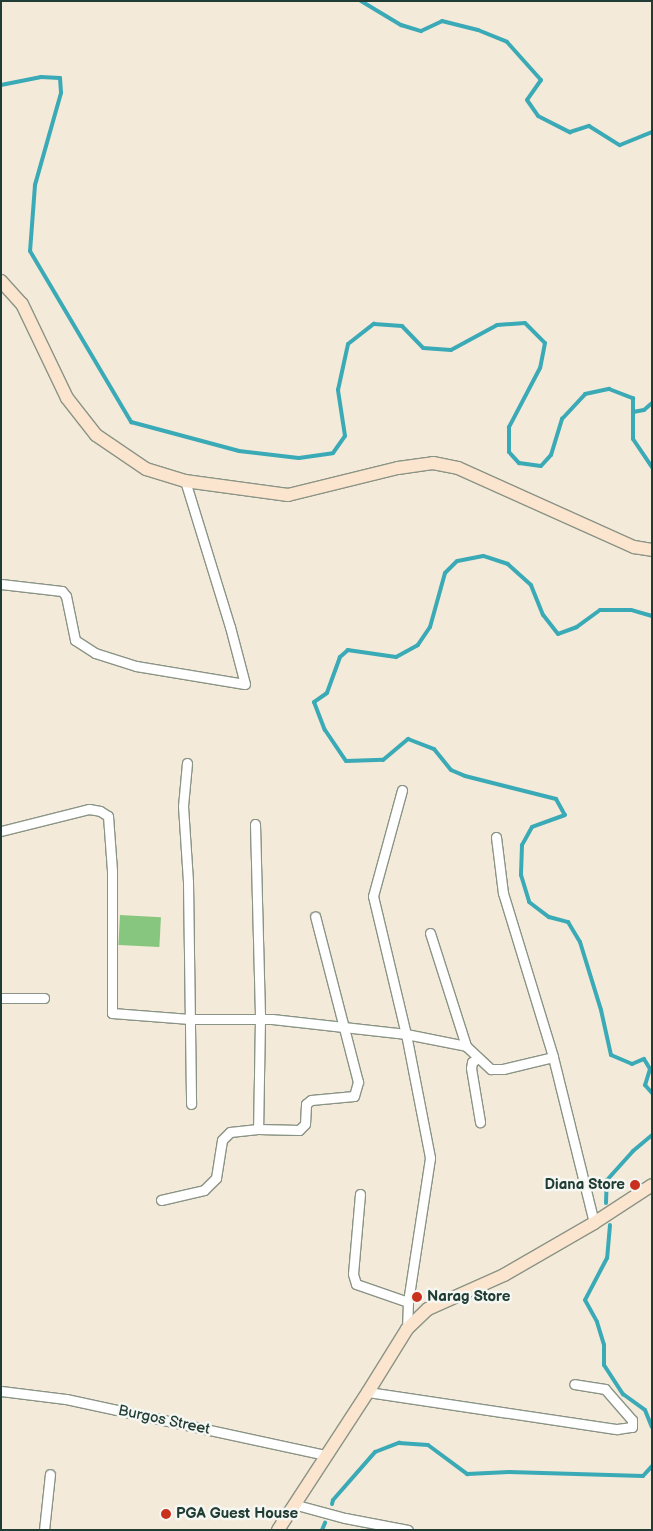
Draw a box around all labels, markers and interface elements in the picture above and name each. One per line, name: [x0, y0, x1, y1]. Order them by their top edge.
place label: Diana Store: [545, 1176, 625, 1194]
marker: Diana Store: [629, 1179, 641, 1191]
place label: Narag Store: [427, 1288, 510, 1306]
marker: Narag Store: [411, 1291, 423, 1303]
street label: Burgos Street: [116, 1401, 212, 1439]
place label: PGA Guest House: [176, 1505, 298, 1523]
marker: PGA Guest House: [160, 1508, 172, 1520]

